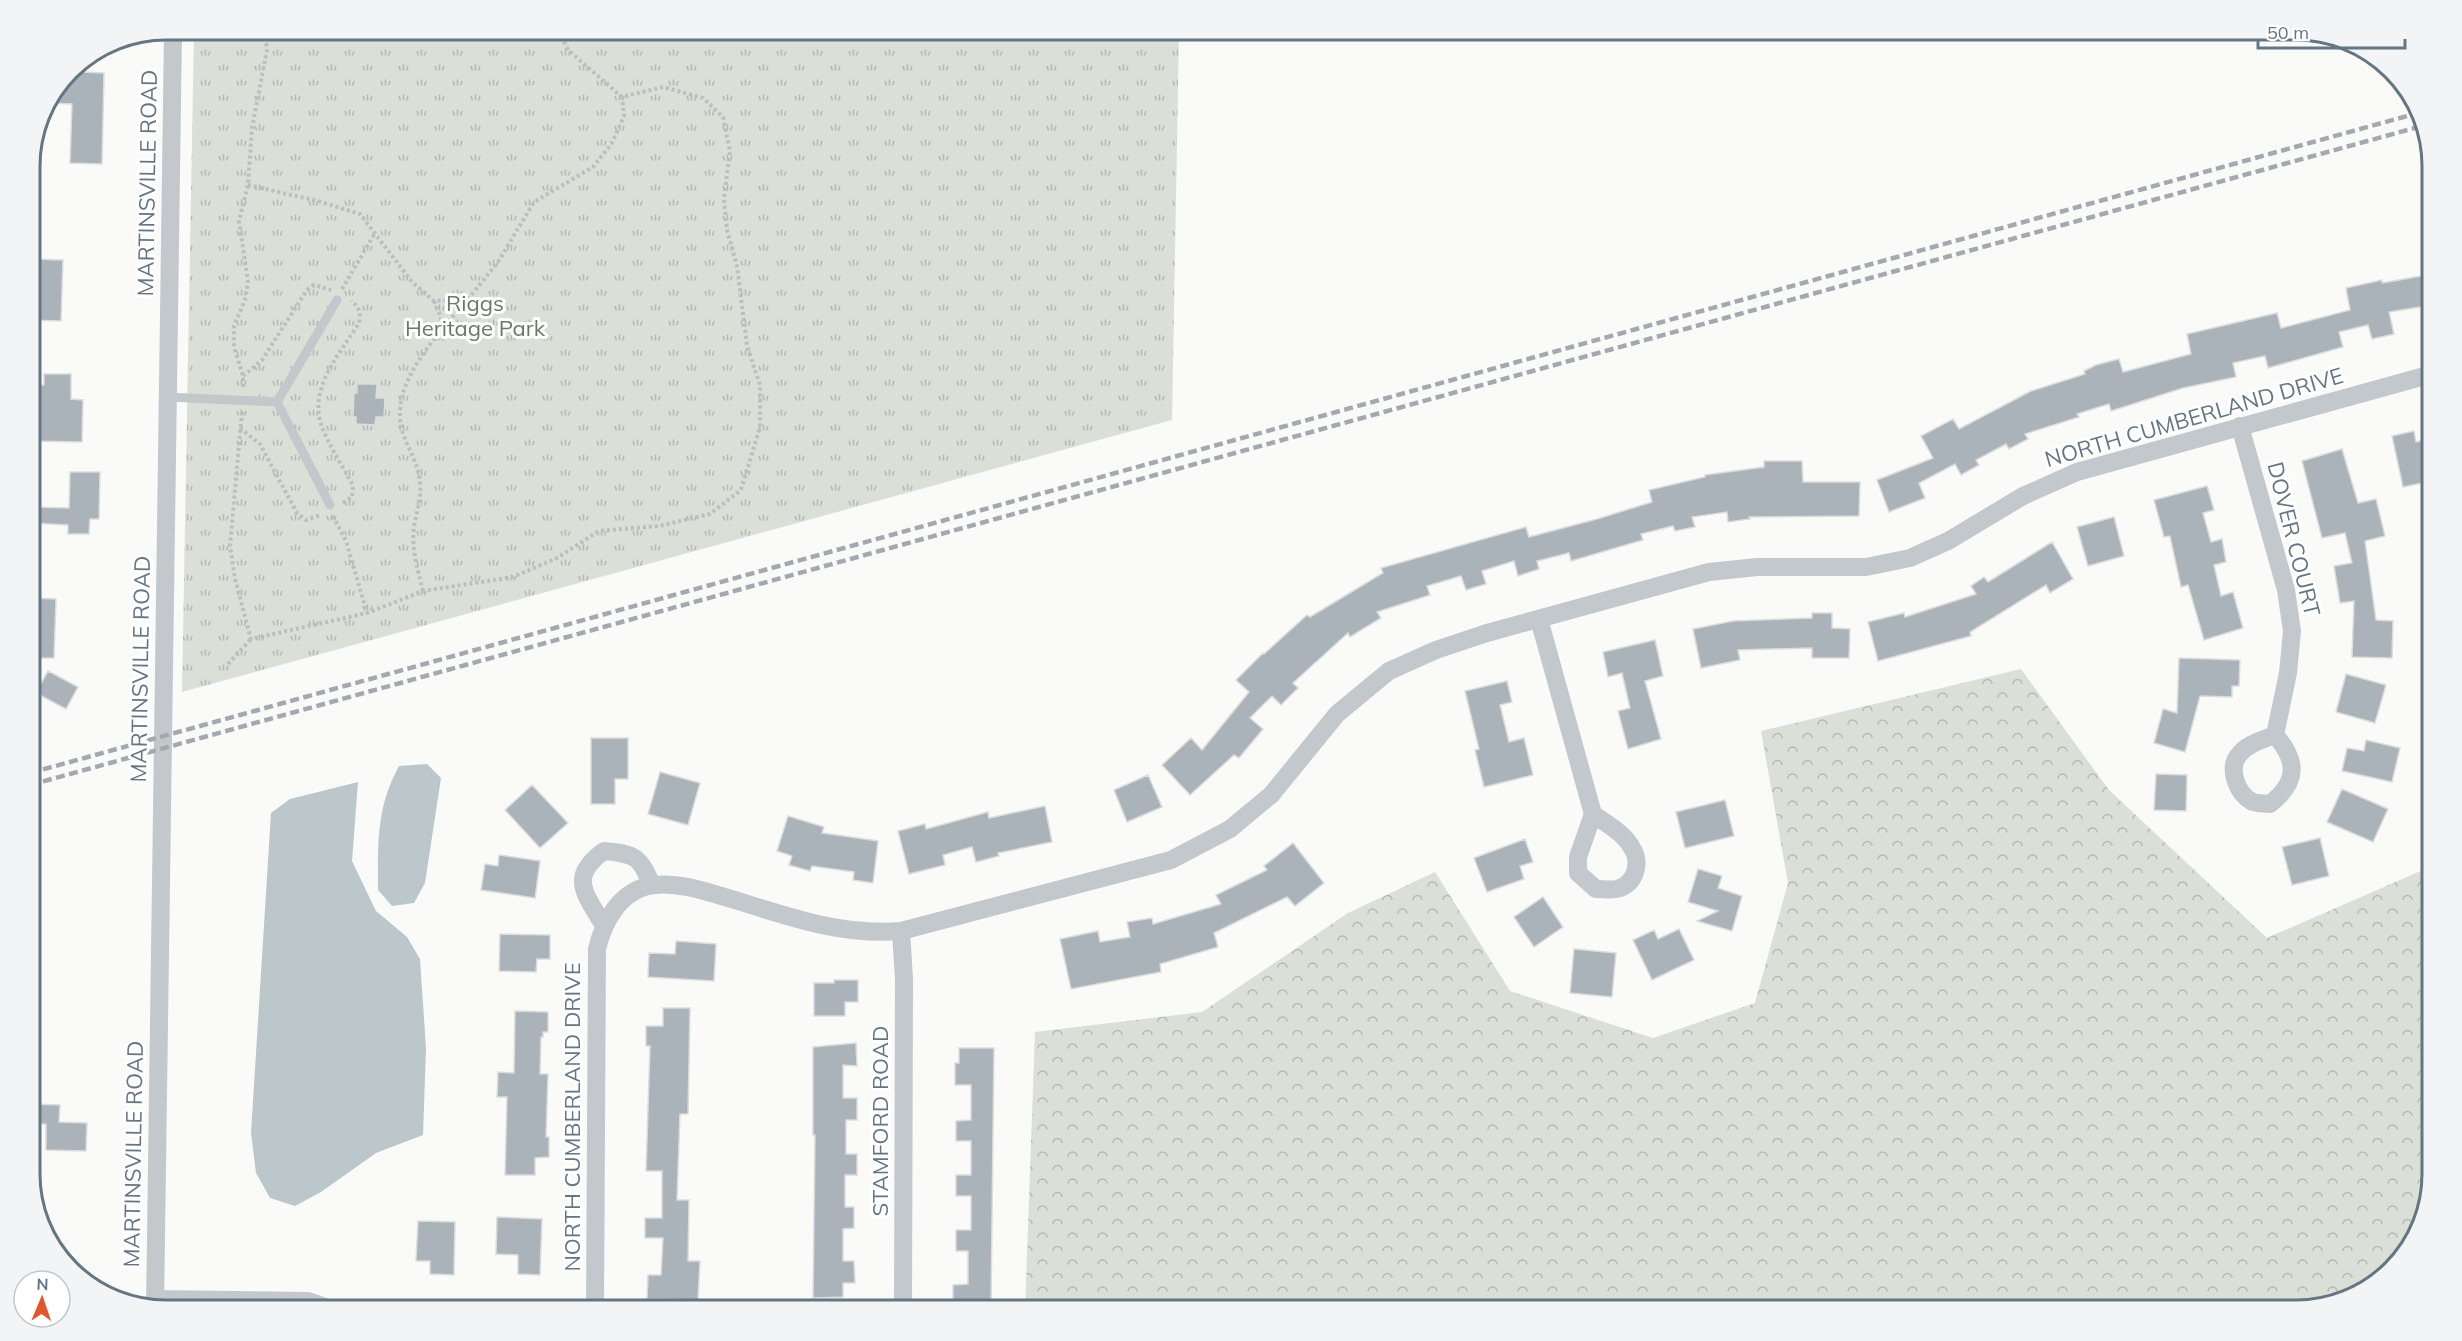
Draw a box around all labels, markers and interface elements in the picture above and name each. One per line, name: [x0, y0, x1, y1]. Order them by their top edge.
scale bar: [2258, 12, 2405, 50]
text: 50 m: [2267, 21, 2309, 44]
street label: MARTINSVILLE ROAD: [131, 69, 163, 297]
park label: Riggs Heritage Park: [405, 289, 546, 342]
street label: NORTH CUMBERLAND DRIVE: [2042, 361, 2346, 473]
street label: DOVER COURT: [2261, 459, 2327, 619]
street label: MARTINSVILLE ROAD: [124, 555, 156, 783]
street label: NORTH CUMBERLAND DRIVE: [558, 962, 586, 1272]
street label: STAMFORD ROAD: [866, 1026, 894, 1216]
street label: MARTINSVILLE ROAD: [117, 1040, 149, 1268]
north arrow: [12, 1269, 72, 1329]
text: N: [36, 1274, 49, 1294]

